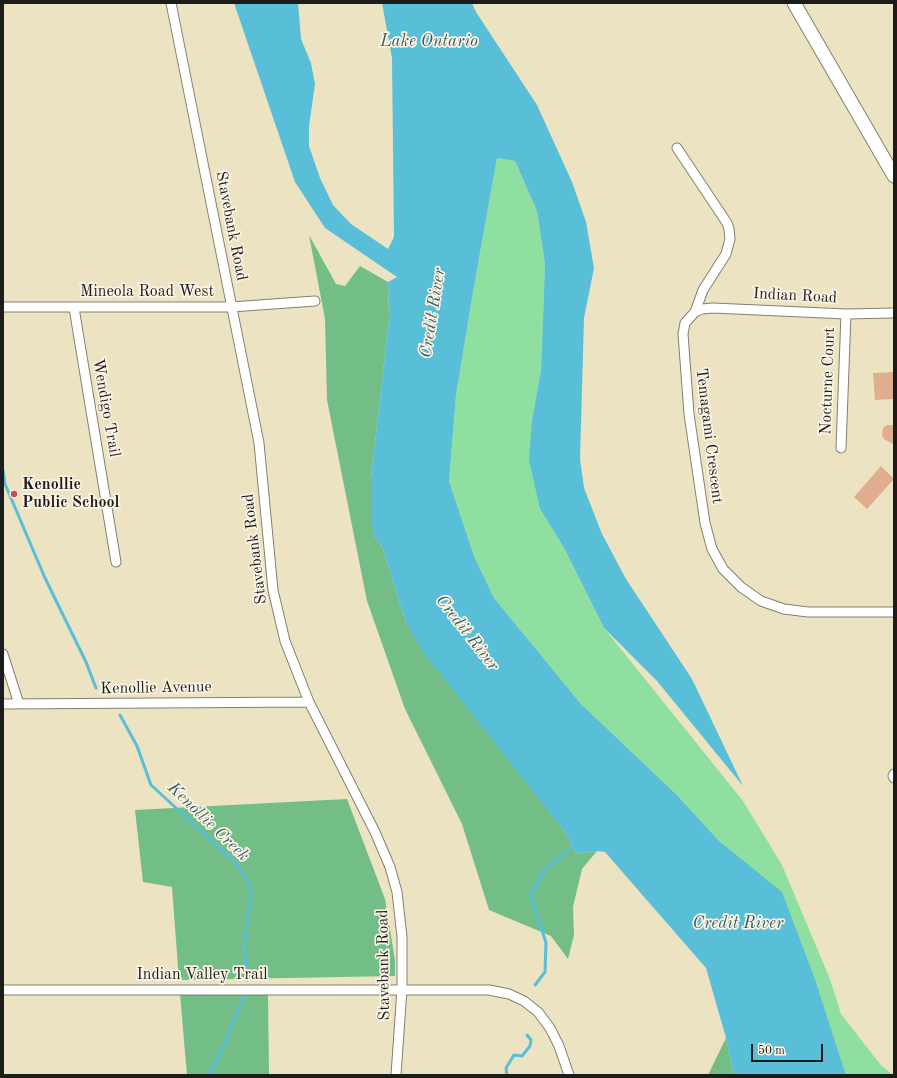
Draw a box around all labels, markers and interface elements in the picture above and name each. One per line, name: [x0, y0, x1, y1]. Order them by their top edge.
water label: Lake Ontario: [380, 32, 478, 52]
street label: Stavebank Road: [211, 170, 251, 282]
water label: Credit River: [416, 267, 450, 359]
street label: Mineola Road West: [80, 282, 214, 302]
street label: Indian Road: [752, 284, 838, 308]
street label: Nocturne Court: [817, 327, 839, 435]
street label: Wendigo Trail: [88, 357, 124, 459]
street label: Temagami Crescent: [691, 367, 727, 505]
place label: Kenollie Public School: [22, 475, 120, 513]
marker: Kenollie Public School: [9, 489, 19, 499]
street label: Stavebank Road: [239, 493, 271, 605]
water label: Credit River: [431, 591, 503, 675]
street label: Kenollie Avenue: [100, 677, 212, 699]
water label: Kenollie Creek: [163, 778, 253, 866]
street label: Stavebank Road: [373, 909, 395, 1021]
water label: Credit River: [693, 914, 783, 934]
street label: Indian Valley Trail: [136, 965, 268, 985]
scale bar: [753, 1036, 825, 1062]
text: 50 m: [758, 1045, 785, 1057]

